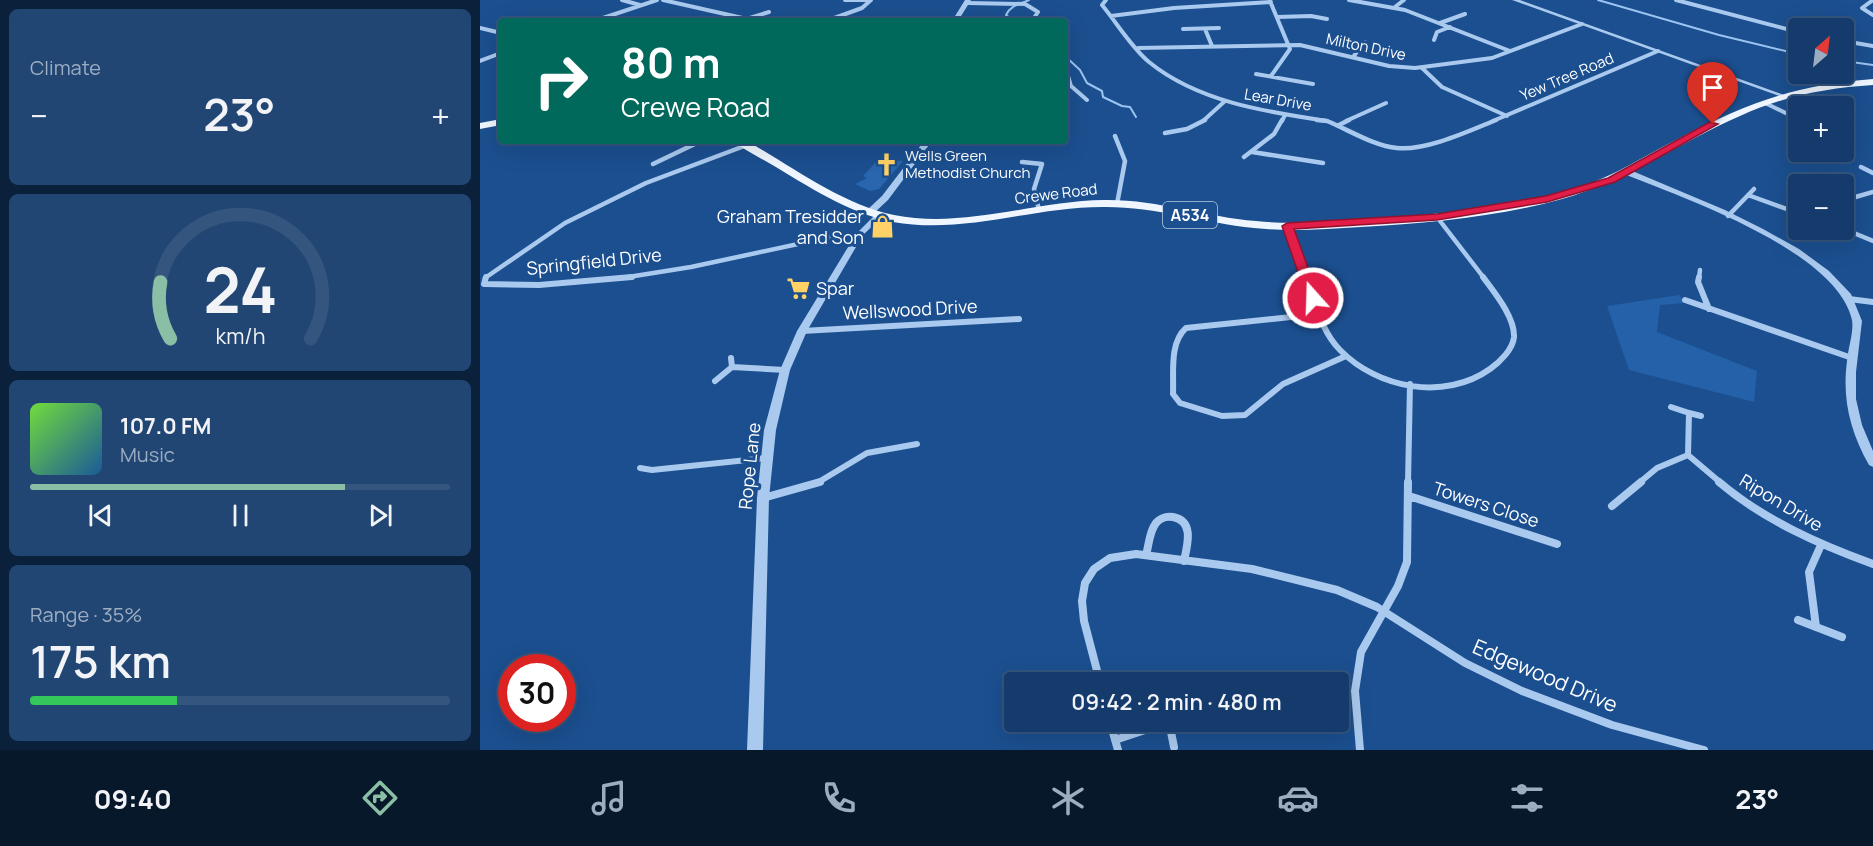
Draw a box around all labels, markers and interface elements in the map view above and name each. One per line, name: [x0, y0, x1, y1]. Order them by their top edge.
north arrow: [1788, 18, 1854, 84]
map controls: [1788, 18, 1854, 240]
street label: Milton Drive: [1324, 28, 1408, 65]
text: 80 m: [621, 33, 721, 91]
icon: right: [522, 42, 600, 120]
street label: Yew Tree Road: [1517, 47, 1617, 106]
text: Climate: [30, 54, 101, 81]
pin: [1687, 62, 1738, 124]
icon: arrive: [1696, 71, 1729, 104]
text: 23°: [203, 83, 276, 145]
street label: Lear Drive: [1243, 83, 1314, 116]
text: Crewe Road: [621, 88, 770, 125]
text: −: [30, 93, 48, 138]
text: +: [431, 93, 450, 138]
button: +: [1788, 96, 1854, 162]
place label: Wells Green Methodist Church: [905, 145, 1031, 183]
church icon: Wells Green Methodist Church: [874, 152, 900, 178]
button: −: [1788, 174, 1854, 240]
street label: Crewe Road: [1013, 178, 1098, 209]
road number: A534: [1163, 202, 1217, 228]
place label: Graham Tresidder and Son: [717, 204, 864, 249]
shop icon: Graham Tresidder and Son: [869, 214, 895, 240]
street label: Springfield Drive: [525, 242, 663, 280]
text: 24: [203, 247, 277, 333]
position arrow: [1281, 266, 1345, 330]
supermarket icon: Spar: [785, 276, 811, 302]
place label: Spar: [816, 276, 855, 300]
street label: Wellswood Drive: [842, 293, 978, 325]
text: km/h: [215, 322, 265, 351]
text: 107.0 FM: [120, 411, 211, 441]
street label: Rope Lane: [733, 421, 765, 510]
text: Music: [120, 441, 175, 468]
street label: Ripon Drive: [1735, 468, 1828, 536]
street label: Towers Close: [1430, 476, 1542, 533]
icon: previous: [84, 499, 117, 532]
icon: pause: [224, 499, 257, 532]
icon: next: [364, 499, 397, 532]
text: Range · 35%: [30, 601, 142, 628]
text: 175 km: [30, 630, 171, 692]
street label: Edgewood Drive: [1469, 632, 1622, 718]
speed limit sign: 30: [498, 654, 576, 732]
text: 09:42 · 2 min · 480 m: [1071, 687, 1282, 717]
icon: directions: [359, 777, 401, 819]
icon: music: [588, 777, 630, 819]
icon: phone: [818, 777, 860, 819]
icon: climate: [1047, 777, 1089, 819]
icon: car: [1277, 777, 1319, 819]
icon: filters: [1506, 777, 1548, 819]
text: 09:40: [94, 780, 172, 817]
text: 23°: [1735, 780, 1779, 817]

